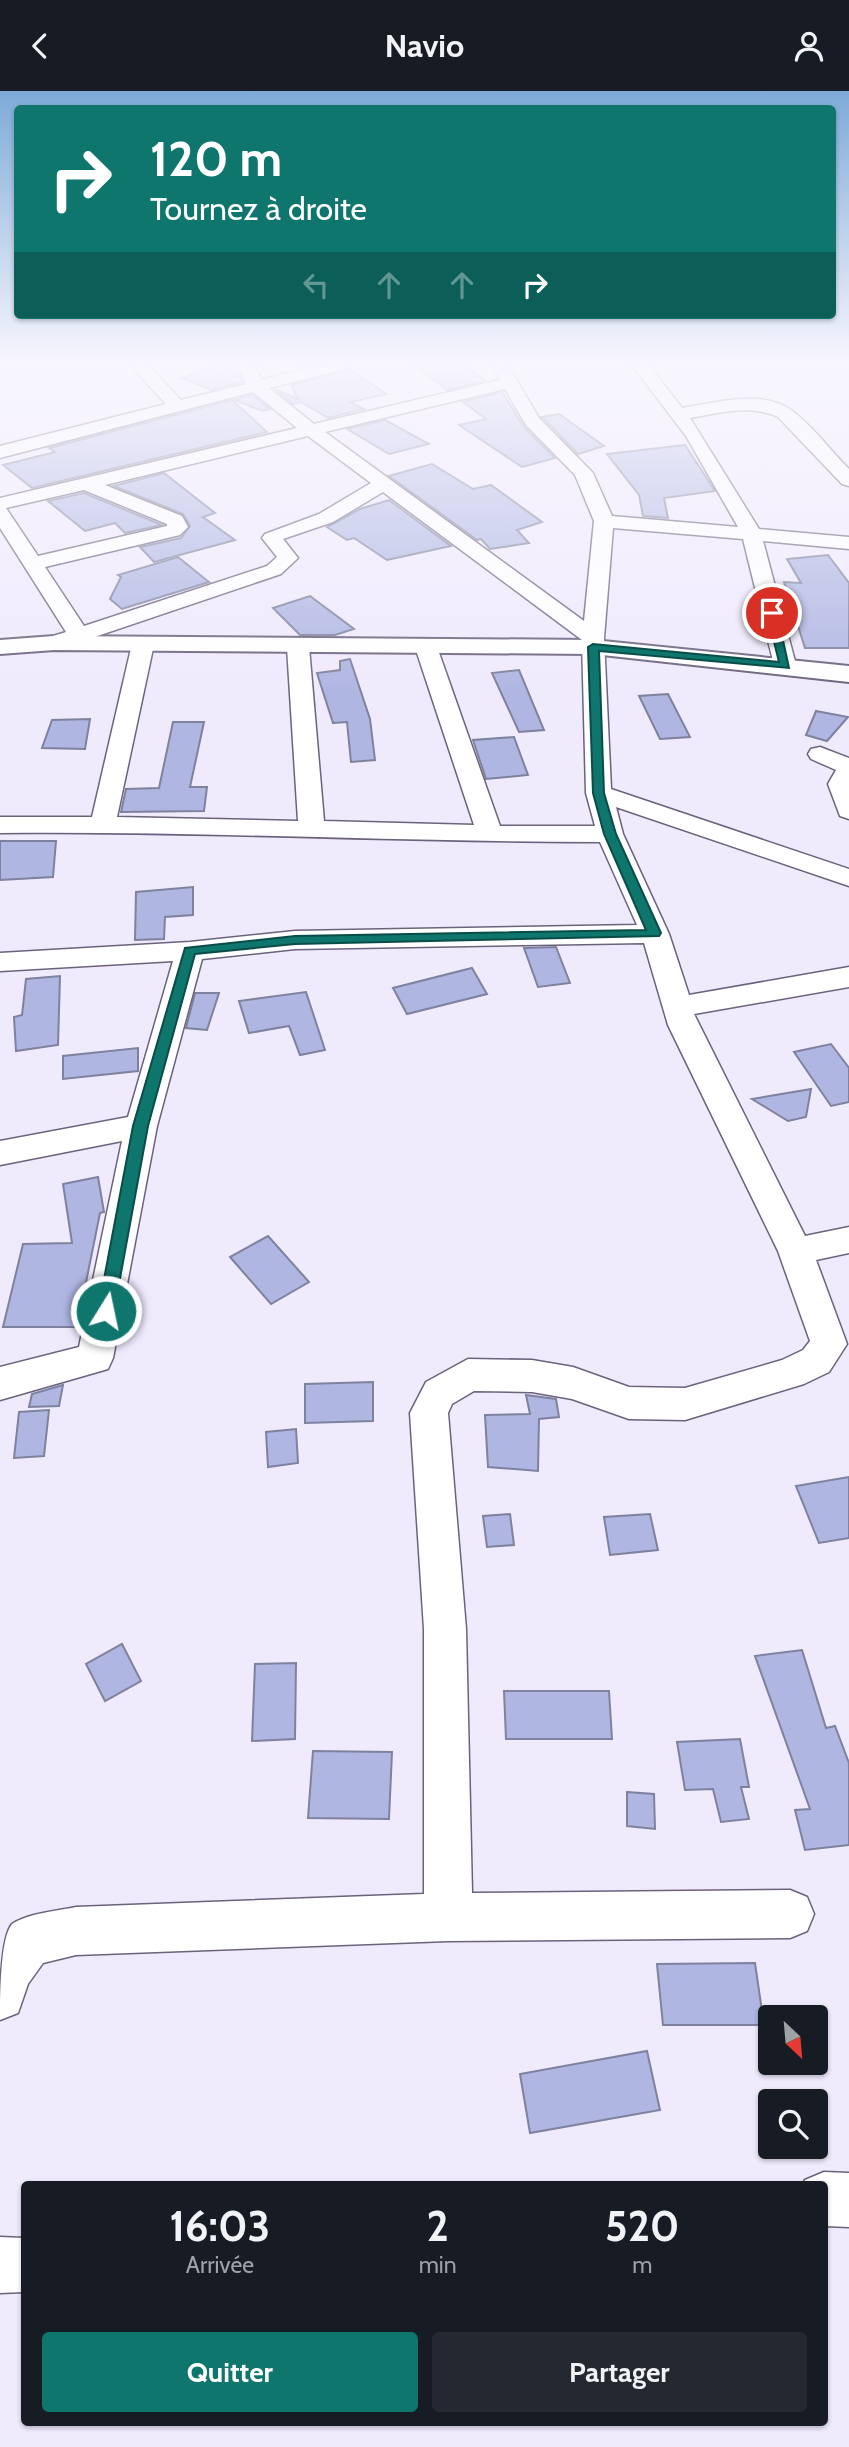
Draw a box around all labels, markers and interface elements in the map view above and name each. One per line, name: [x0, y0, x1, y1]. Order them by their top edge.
text: Navio: [385, 26, 464, 65]
icon: back: [21, 27, 59, 65]
icon: person: [790, 27, 828, 65]
text: 120 m: [150, 129, 282, 188]
icon: right: [35, 133, 126, 224]
text: Tournez à droite: [150, 189, 367, 228]
icon: left: [297, 266, 335, 304]
icon: ahead: [370, 266, 408, 304]
icon: ahead: [443, 266, 481, 304]
icon: right: [516, 266, 554, 304]
pin: [742, 583, 802, 643]
icon: arrive: [753, 594, 791, 632]
position arrow: [69, 1274, 143, 1348]
north arrow: [758, 2005, 828, 2075]
map controls: [758, 2005, 828, 2159]
button: search: [758, 2089, 828, 2159]
text: 16:03: [169, 2200, 270, 2252]
text: 2: [427, 2200, 449, 2252]
text: 520: [605, 2200, 680, 2252]
text: Arrivée: [186, 2251, 254, 2279]
text: min: [419, 2251, 457, 2279]
text: m: [632, 2251, 652, 2279]
button: Quitter: [42, 2332, 418, 2412]
button: Partager: [432, 2332, 807, 2412]

